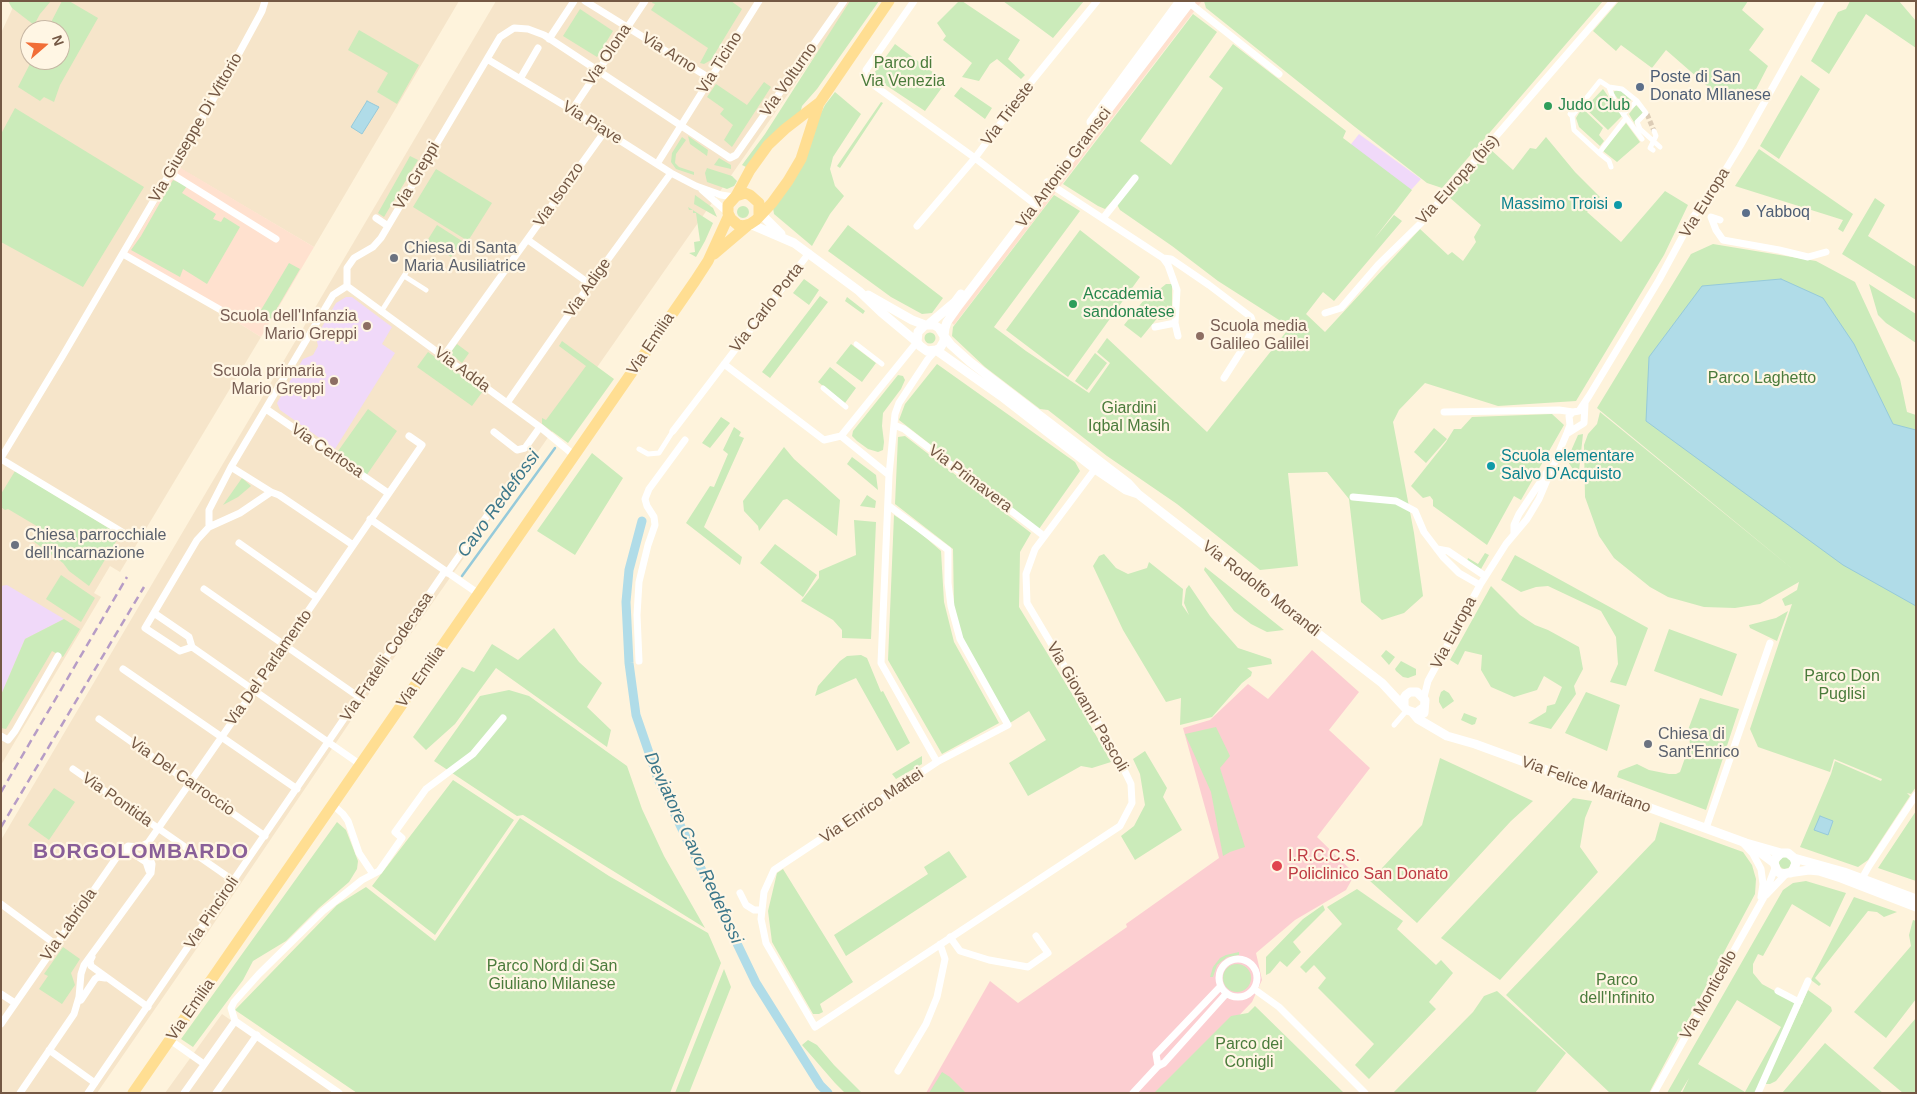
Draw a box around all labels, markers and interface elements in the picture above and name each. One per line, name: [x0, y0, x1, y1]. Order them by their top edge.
north arrow: [20, 20, 70, 70]
street label: Via Olona: [580, 21, 636, 89]
street label: Via Ticino: [693, 28, 747, 98]
street label: Via Arno: [638, 29, 700, 77]
text: N: [49, 33, 67, 48]
street label: Via Volturno: [756, 39, 822, 121]
street label: Via Giuseppe Di Vittorio: [145, 50, 247, 206]
park label: Parco di Via Venezia: [861, 54, 945, 92]
place label: Poste di San Donato MIlanese: [1650, 68, 1771, 106]
street label: Via Trieste: [978, 78, 1038, 150]
marker: Poste di San Donato MIlanese: [1634, 81, 1646, 93]
place label: Judo Club: [1558, 96, 1630, 116]
street label: Via Piave: [558, 97, 626, 149]
marker: Judo Club: [1542, 100, 1554, 112]
street label: Via Antonio Gramsci: [1013, 104, 1115, 232]
street label: Via Europa (bis): [1413, 131, 1503, 229]
street label: Via Greppi: [390, 139, 444, 213]
street label: Via Isonzo: [530, 159, 588, 231]
street label: Via Europa: [1676, 164, 1734, 242]
place label: Massimo Troisi: [1501, 195, 1608, 215]
marker: Massimo Troisi: [1612, 199, 1624, 211]
place label: Yabboq: [1756, 203, 1810, 223]
marker: Yabboq: [1740, 207, 1752, 219]
place label: Chiesa di Santa Maria Ausiliatrice: [404, 239, 526, 277]
marker: Chiesa di Santa Maria Ausiliatrice: [388, 252, 400, 264]
street label: Via Adige: [561, 255, 615, 321]
street label: Via Carlo Porta: [726, 259, 808, 357]
place label: Accademia sandonatese: [1083, 285, 1175, 323]
marker: Accademia sandonatese: [1067, 298, 1079, 310]
place label: Scuola dell'Infanzia Mario Greppi: [220, 307, 357, 345]
street label: Via Emilia: [623, 309, 679, 379]
place label: Scuola media Galileo Galilei: [1210, 317, 1309, 355]
marker: Scuola dell'Infanzia Mario Greppi: [361, 320, 373, 332]
marker: Scuola media Galileo Galilei: [1194, 330, 1206, 342]
street label: Via Adda: [430, 343, 494, 397]
place label: Scuola primaria Mario Greppi: [213, 362, 324, 400]
park label: Parco Laghetto: [1708, 369, 1816, 389]
marker: Scuola primaria Mario Greppi: [328, 375, 340, 387]
park label: Giardini Iqbal Masih: [1088, 399, 1170, 437]
street label: Via Certosa: [287, 420, 367, 482]
street label: Via Primavera: [924, 441, 1016, 517]
water label: Cavo Redefossi: [453, 446, 545, 562]
place label: Scuola elementare Salvo D'Acquisto: [1501, 447, 1634, 485]
marker: Scuola elementare Salvo D'Acquisto: [1485, 460, 1497, 472]
place label: Chiesa parrocchiale dell'Incarnazione: [25, 526, 166, 564]
street label: Via Rodolfo Morandi: [1198, 537, 1324, 641]
marker: Chiesa parrocchiale dell'Incarnazione: [9, 539, 21, 551]
street label: Via Fratelli Codecasa: [337, 589, 437, 725]
street label: Via Europa: [1427, 594, 1481, 672]
street label: Via Del Parlamento: [222, 606, 316, 730]
street label: Via Giovanni Pascoli: [1042, 639, 1132, 775]
street label: Via Emilia: [393, 642, 449, 712]
park label: Parco Don Puglisi: [1804, 667, 1880, 705]
place label: Chiesa di Sant'Enrico: [1658, 725, 1739, 763]
street label: Via Del Carroccio: [126, 734, 238, 820]
marker: Chiesa di Sant'Enrico: [1642, 738, 1654, 750]
water label: Deviatore Cavo Redefossi: [639, 749, 747, 947]
street label: Via Felice Maritano: [1519, 753, 1653, 817]
street label: Via Enrico Mattei: [817, 764, 927, 848]
street label: Via Pontida: [78, 769, 156, 831]
district label: BORGOLOMBARDO: [31, 839, 251, 865]
place label: I.R.C.C.S. Policlinico San Donato: [1288, 847, 1448, 885]
marker: I.R.C.C.S. Policlinico San Donato: [1270, 859, 1284, 873]
street label: Via Pinciroli: [181, 873, 243, 953]
street label: Via Labriola: [37, 885, 101, 965]
street label: Via Monticello: [1677, 947, 1741, 1043]
park label: Parco Nord di San Giuliano Milanese: [487, 957, 617, 995]
park label: Parco dell'Infinito: [1579, 971, 1655, 1009]
street label: Via Emilia: [163, 975, 219, 1045]
park label: Parco dei Conigli: [1215, 1035, 1283, 1073]

